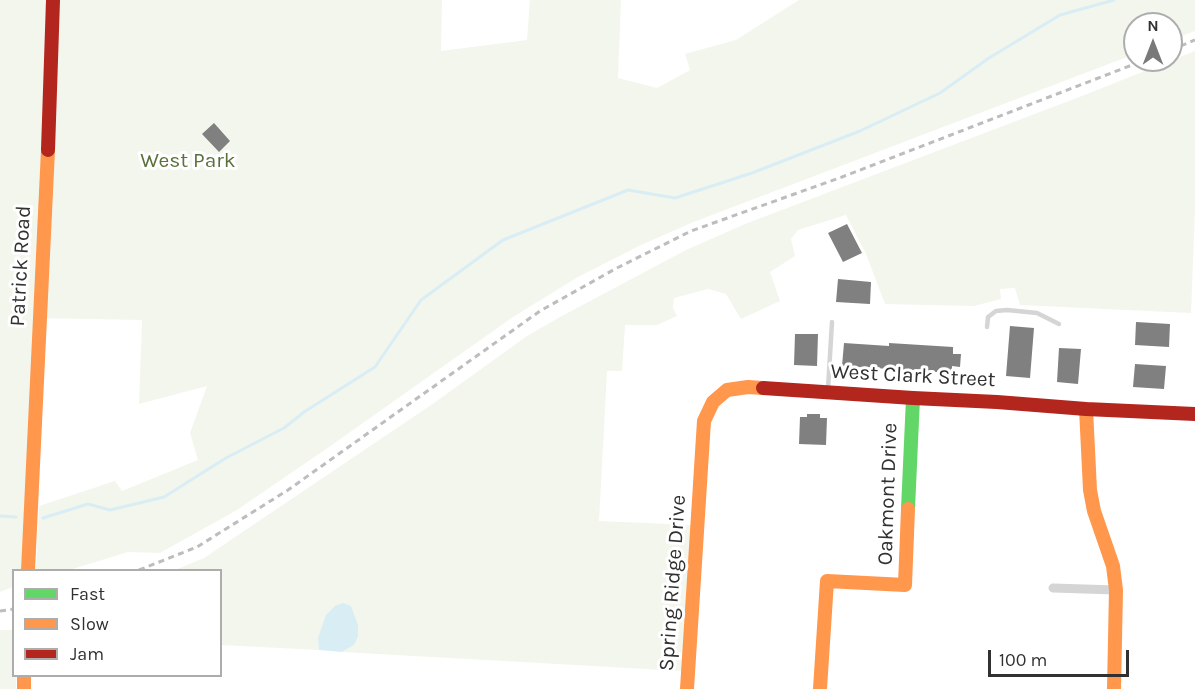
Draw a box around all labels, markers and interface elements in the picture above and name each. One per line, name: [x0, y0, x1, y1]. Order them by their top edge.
north arrow: [1123, 12, 1183, 72]
text: N: [1147, 16, 1159, 35]
park label: West Park: [140, 148, 236, 174]
street label: Patrick Road: [5, 205, 37, 327]
street label: West Clark Street: [830, 359, 996, 393]
street label: Oakmont Drive: [873, 422, 903, 566]
street label: Spring Ridge Drive: [654, 494, 692, 672]
legend: [12, 569, 222, 677]
text: Fast: [70, 583, 105, 605]
text: Slow: [70, 613, 109, 635]
scale bar: [991, 638, 1132, 676]
text: Jam: [70, 643, 104, 665]
text: 100 m: [999, 649, 1047, 671]

